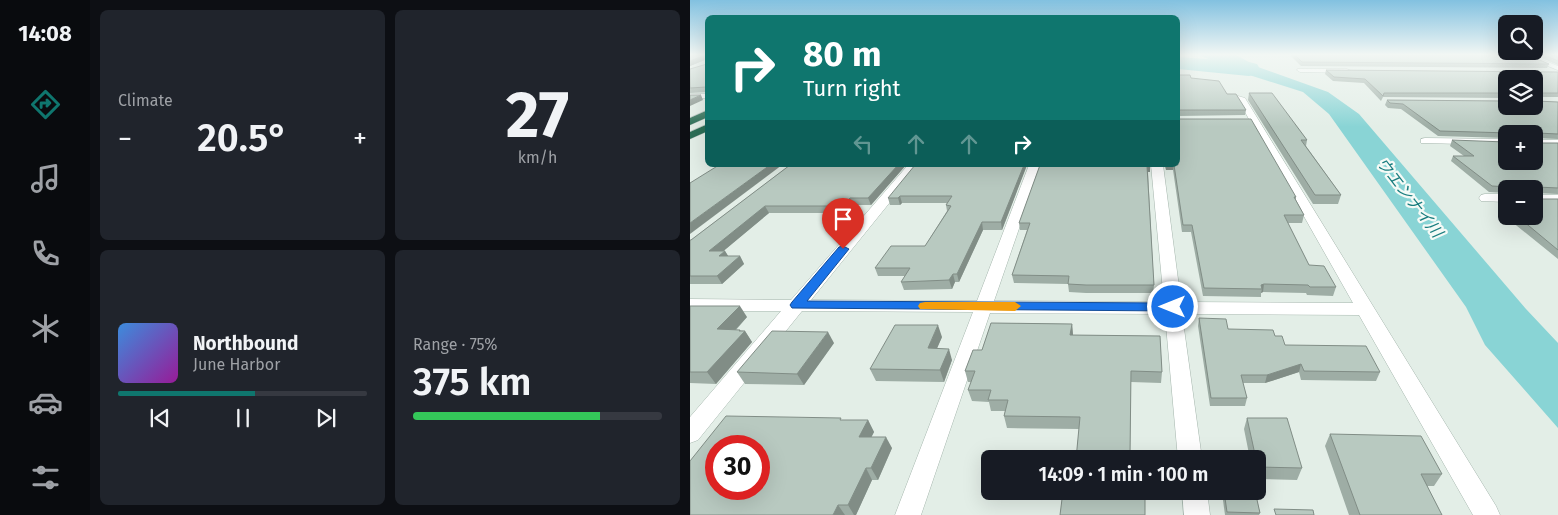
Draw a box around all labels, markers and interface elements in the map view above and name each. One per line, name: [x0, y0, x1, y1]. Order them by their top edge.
map controls: [1498, 15, 1543, 225]
button: search: [1498, 15, 1543, 60]
text: 14:08: [18, 20, 72, 47]
text: 80 m: [803, 33, 882, 75]
icon: right: [720, 35, 785, 100]
button: layers: [1498, 70, 1543, 115]
text: Turn right: [803, 75, 900, 102]
text: 27: [506, 76, 569, 154]
icon: directions: [28, 87, 63, 122]
text: Climate: [118, 91, 173, 110]
text: 20.5°: [197, 115, 288, 161]
text: −: [118, 122, 132, 155]
text: +: [353, 122, 367, 155]
button: +: [1498, 125, 1543, 170]
icon: left: [849, 130, 877, 158]
icon: ahead: [902, 130, 930, 158]
icon: ahead: [955, 130, 983, 158]
icon: right: [1008, 130, 1036, 158]
text: km/h: [518, 148, 557, 167]
water label: ウエンナイ川: [1373, 154, 1448, 243]
icon: music: [28, 161, 63, 196]
button: −: [1498, 180, 1543, 225]
pin: [822, 198, 864, 249]
icon: arrive: [829, 205, 857, 233]
icon: phone: [28, 236, 63, 271]
position arrow: [1146, 280, 1198, 332]
icon: climate: [28, 311, 63, 346]
text: Northbound: [193, 332, 298, 355]
text: Range · 75%: [413, 335, 497, 354]
text: June Harbor: [193, 355, 280, 374]
text: 375 km: [413, 359, 532, 405]
icon: car: [28, 385, 63, 420]
icon: previous: [146, 404, 174, 432]
icon: pause: [229, 404, 257, 432]
icon: next: [312, 404, 340, 432]
speed limit sign: 30: [705, 435, 770, 500]
icon: filters: [28, 460, 63, 495]
text: 14:09 · 1 min · 100 m: [1039, 463, 1208, 486]

